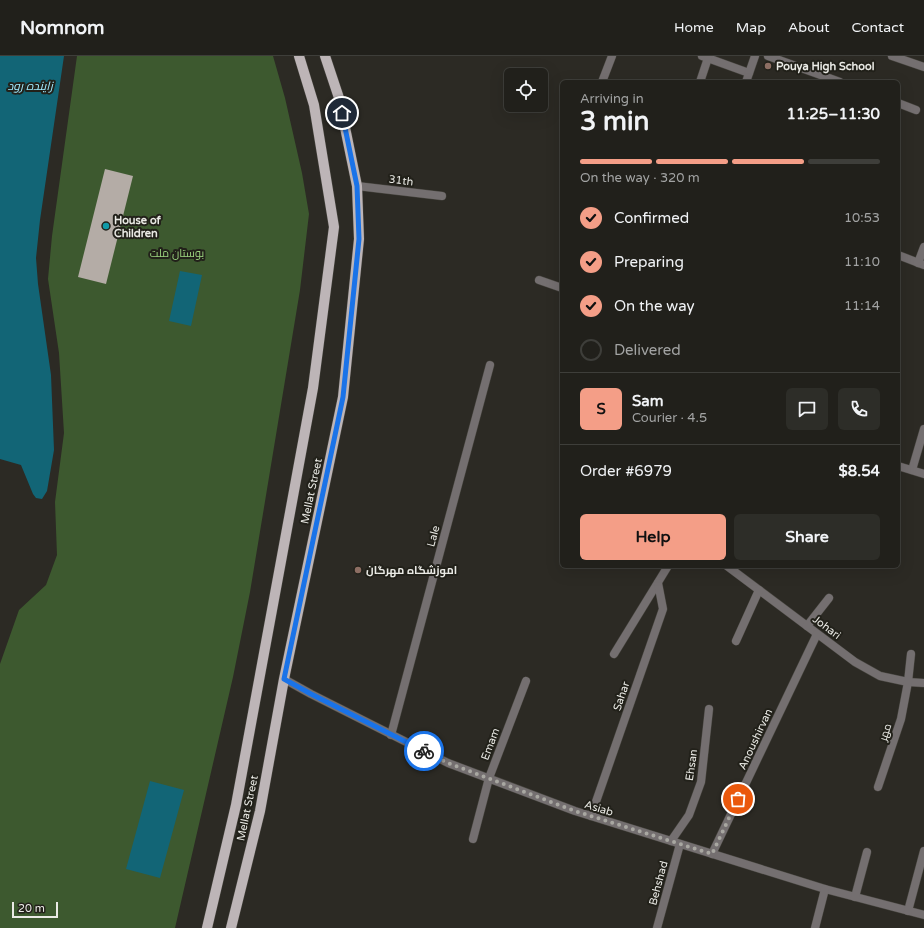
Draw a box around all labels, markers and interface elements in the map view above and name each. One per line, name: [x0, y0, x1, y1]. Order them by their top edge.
text: Nomnom: [20, 17, 105, 39]
text: Home: [674, 19, 714, 36]
text: Map: [736, 19, 766, 36]
text: About: [788, 19, 830, 36]
text: Contact: [852, 19, 904, 36]
place label: Pouya High School: [776, 60, 875, 74]
marker: Pouya High School: [763, 61, 773, 71]
map controls: [504, 68, 548, 112]
button: locate: [504, 68, 548, 112]
water label: زاینده رود: [7, 79, 54, 93]
text: Arriving in: [580, 91, 644, 107]
pin: [325, 96, 359, 130]
icon: home: [331, 102, 353, 124]
text: 11:25–11:30: [787, 105, 880, 123]
text: 3 min: [580, 106, 649, 137]
text: On the way · 320 m: [580, 170, 700, 186]
street label: 31th: [388, 173, 414, 188]
icon: check: [580, 207, 602, 229]
text: Confirmed: [614, 209, 689, 227]
text: 10:53: [844, 210, 880, 226]
place label: House of Children: [114, 214, 162, 240]
marker: House of Children: [101, 221, 111, 231]
park label: بوستان ملت: [150, 247, 204, 260]
icon: check: [580, 251, 602, 273]
text: Preparing: [614, 253, 684, 271]
text: 11:10: [844, 254, 880, 270]
icon: check: [580, 295, 602, 317]
text: On the way: [614, 297, 694, 315]
text: 11:14: [844, 298, 880, 314]
text: Delivered: [614, 341, 681, 359]
button: chat: [786, 388, 828, 430]
button: phone: [838, 388, 880, 430]
text: Sam: [632, 392, 663, 410]
text: S: [596, 400, 606, 418]
text: Courier · 4.5: [632, 410, 707, 426]
street label: Mellat Street: [298, 457, 325, 525]
text: Order #6979: [580, 462, 672, 480]
text: $8.54: [839, 462, 880, 480]
button: Help: [580, 514, 726, 560]
button: Share: [734, 514, 880, 560]
street label: Lale: [424, 524, 443, 548]
place label: اموزشگاه مهرگان: [366, 564, 457, 578]
marker: اموزشگاه مهرگان: [353, 565, 363, 575]
street label: Johari: [810, 613, 843, 642]
street label: Sahar: [610, 679, 633, 712]
street label: Anoushirvan: [736, 707, 775, 772]
street label: مهر: [876, 722, 894, 744]
street label: Emam: [478, 726, 503, 762]
courier: [404, 731, 444, 771]
icon: bike: [413, 740, 435, 762]
street label: Ehsan: [683, 748, 700, 782]
street label: Mellat Street: [234, 774, 261, 842]
pin: [721, 782, 755, 816]
icon: bag: [727, 788, 749, 810]
street label: Asiab: [583, 798, 615, 819]
street label: Behshad: [646, 859, 671, 907]
scale bar: [12, 900, 58, 919]
text: 20 m: [18, 902, 45, 915]

